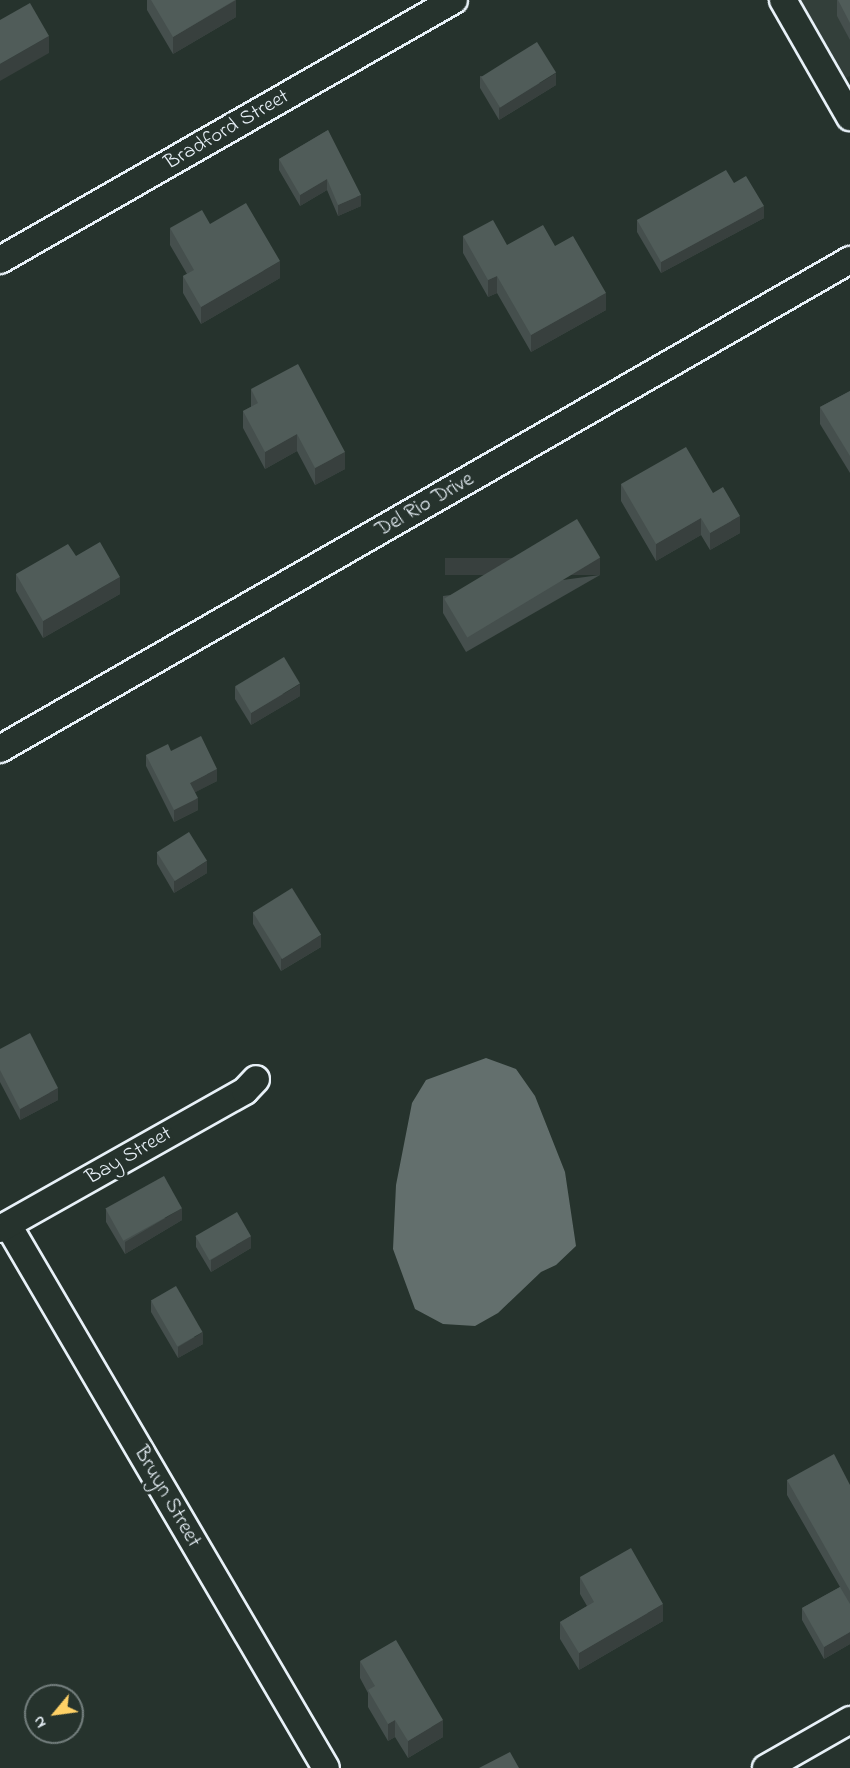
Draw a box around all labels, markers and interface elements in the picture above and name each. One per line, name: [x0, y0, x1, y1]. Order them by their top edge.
street label: Bradford Street: [160, 84, 294, 176]
street label: Del Rio Drive: [371, 467, 479, 543]
street label: Bay Street: [81, 1121, 177, 1191]
street label: Bruyn Street: [128, 1442, 206, 1552]
north arrow: [24, 1684, 84, 1744]
text: N: [27, 1711, 53, 1732]

